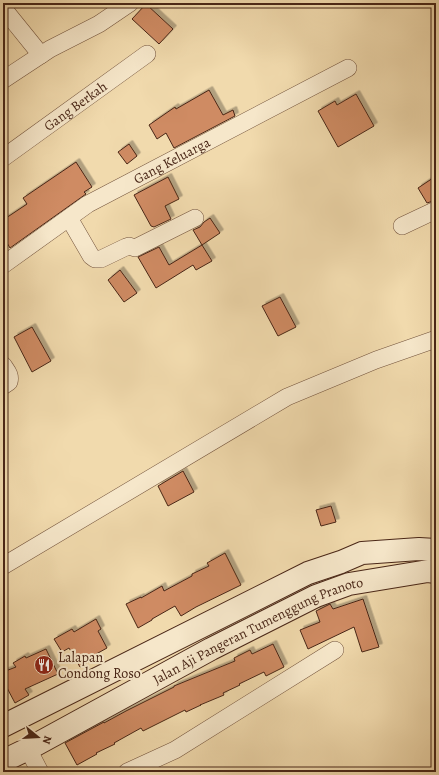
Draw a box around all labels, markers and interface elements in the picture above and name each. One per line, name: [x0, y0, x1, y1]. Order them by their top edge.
street label: Gang Berkah: [40, 77, 111, 136]
street label: Gang Keluarga: [130, 133, 214, 189]
street label: Jalan Aji Pangeran Tumenggung Pranoto: [149, 573, 364, 689]
place label: Lalapan Condong Roso: [58, 648, 141, 683]
restaurant icon: Lalapan Condong Roso: [33, 654, 55, 676]
north arrow: [18, 717, 58, 757]
text: N: [39, 734, 55, 746]

